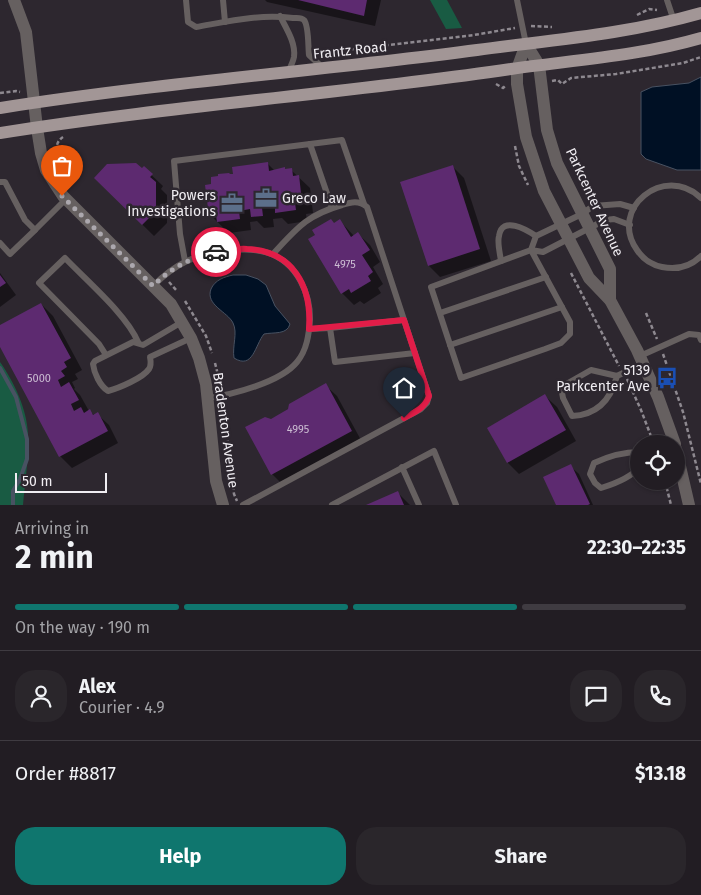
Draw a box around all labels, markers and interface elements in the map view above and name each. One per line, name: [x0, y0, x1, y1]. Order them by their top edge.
street label: Frantz Road: [312, 38, 388, 63]
pin: [41, 145, 83, 196]
street label: Parkcenter Avenue: [562, 145, 627, 259]
icon: bag: [48, 152, 76, 180]
office icon: Greco Law: [253, 185, 279, 211]
place label: Powers Investigations: [127, 187, 216, 220]
office icon: Powers Investigations: [219, 190, 245, 216]
place label: Greco Law: [282, 190, 346, 207]
courier: [191, 227, 241, 277]
icon: car: [202, 238, 230, 266]
house number: 4975: [334, 258, 356, 271]
place label: 5139 Parkcenter Ave: [556, 362, 650, 395]
bus stop icon: 5139 Parkcenter Ave: [654, 365, 680, 391]
pin: [383, 367, 425, 418]
street label: Bradenton Avenue: [209, 371, 242, 489]
house number: 5000: [27, 372, 51, 385]
icon: home: [390, 374, 418, 402]
house number: 4995: [287, 423, 310, 436]
map controls: [630, 435, 685, 490]
button: locate: [630, 435, 685, 490]
scale bar: [15, 470, 108, 493]
text: 50 m: [22, 473, 53, 490]
text: Arriving in: [15, 519, 89, 538]
text: 22:30–22:35: [587, 536, 686, 559]
text: 2 min: [15, 538, 94, 576]
text: On the way · 190 m: [15, 618, 150, 637]
button: person: [15, 670, 67, 722]
button: chat: [570, 670, 622, 722]
button: phone: [634, 670, 686, 722]
text: Alex: [79, 675, 116, 698]
text: Courier · 4.9: [79, 698, 165, 717]
text: Order #8817: [15, 762, 116, 785]
text: $13.18: [635, 762, 686, 785]
button: Help: [15, 827, 346, 885]
button: Share: [356, 827, 686, 885]

